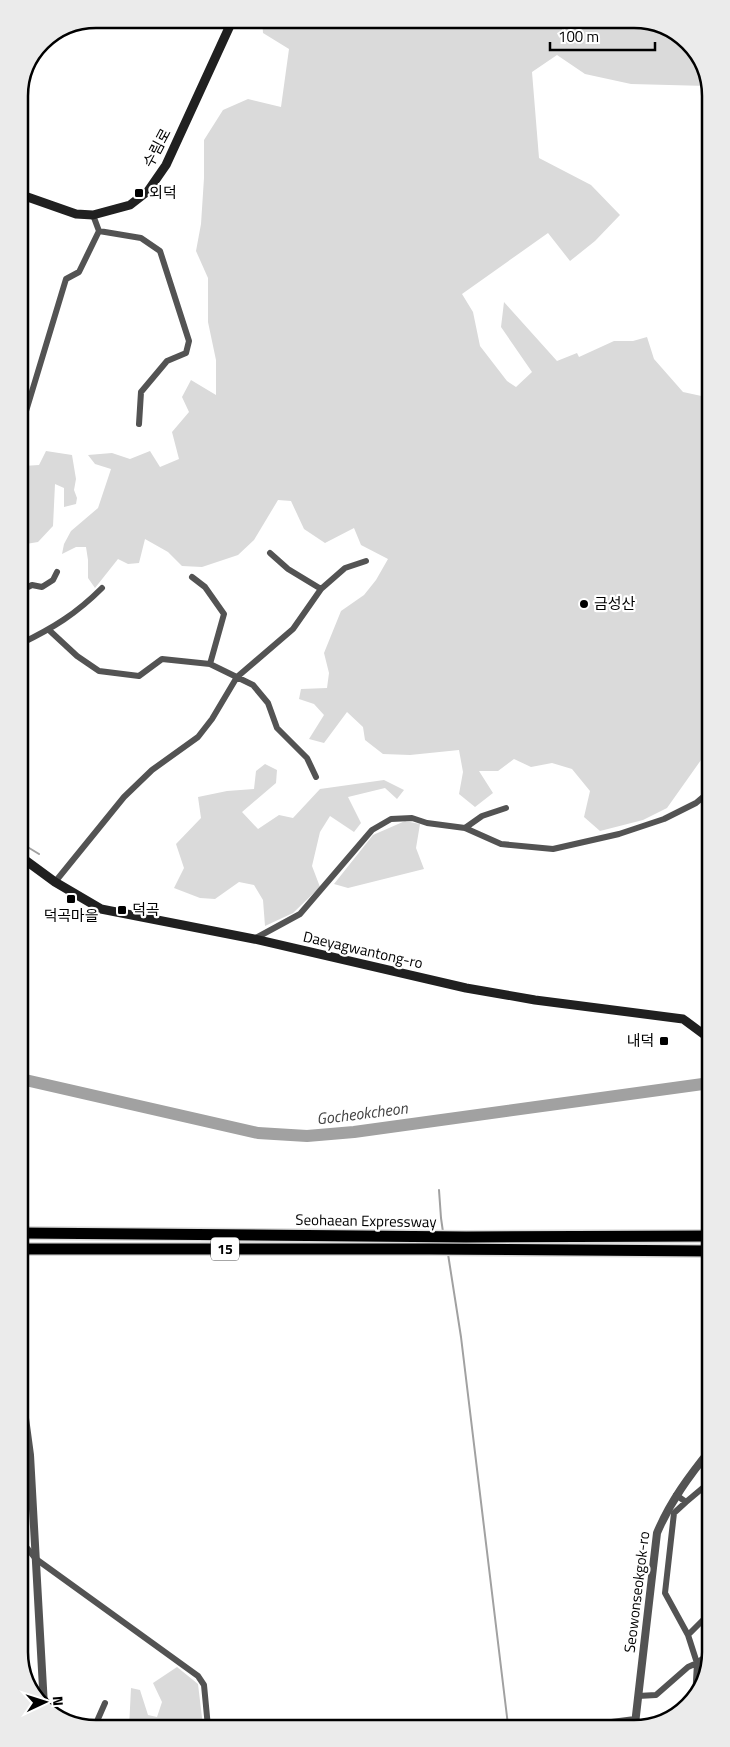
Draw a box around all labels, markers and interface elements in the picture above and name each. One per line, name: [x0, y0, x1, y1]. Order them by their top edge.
scale bar: [550, 20, 655, 52]
text: 100 m: [558, 25, 599, 48]
street label: 수림로: [137, 124, 176, 171]
place label: 외덕: [149, 181, 177, 204]
marker: 외덕: [133, 187, 145, 199]
place label: 금성산: [594, 592, 636, 615]
marker: 금성산: [578, 598, 590, 610]
marker: 덕곡마을: [65, 893, 77, 905]
place label: 덕곡: [132, 898, 160, 921]
place label: 덕곡마을: [43, 904, 99, 927]
marker: 덕곡: [116, 904, 128, 916]
street label: Daeyagwantong-ro: [301, 925, 425, 974]
place label: 내덕: [626, 1029, 654, 1052]
marker: 내덕: [658, 1035, 670, 1047]
water label: Gocheokcheon: [315, 1095, 410, 1130]
street label: Seohaean Expressway: [295, 1208, 437, 1233]
road number: 15: [211, 1238, 239, 1260]
street label: Seowonseokgok-ro: [618, 1530, 655, 1654]
north arrow: [20, 1677, 70, 1727]
text: N: [48, 1695, 69, 1707]

